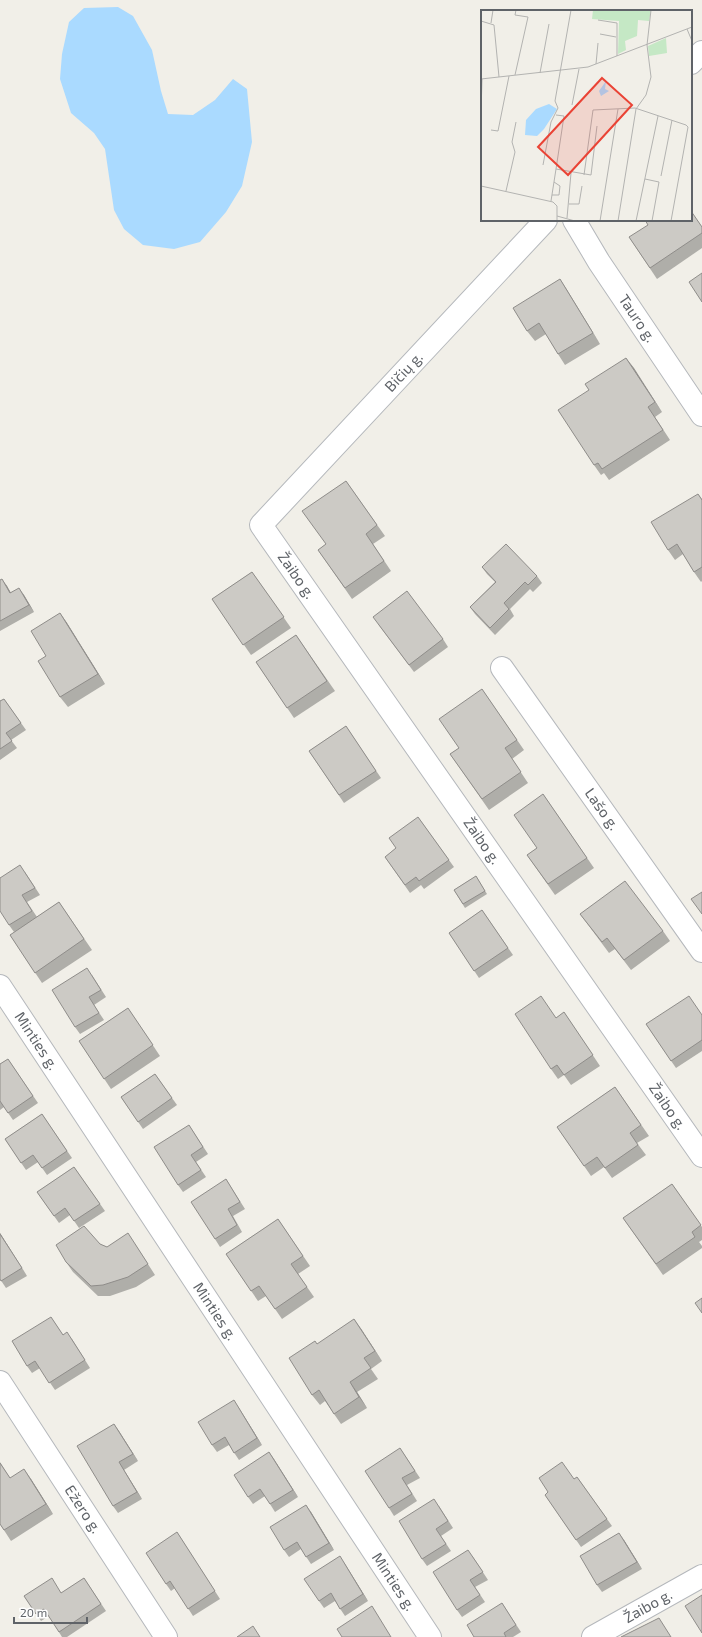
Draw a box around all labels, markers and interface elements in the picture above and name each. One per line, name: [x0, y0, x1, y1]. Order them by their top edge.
inset map: [481, 10, 692, 221]
street label: Tauro g.: [615, 291, 660, 345]
street label: Bičių g.: [380, 348, 426, 395]
street label: Žaibo g.: [275, 548, 320, 602]
street label: Lašo g.: [582, 784, 624, 833]
street label: Žaibo g.: [460, 814, 505, 867]
street label: Minties g.: [12, 1008, 63, 1073]
street label: Žaibo g.: [646, 1079, 691, 1133]
street label: Minties g.: [190, 1278, 241, 1343]
street label: Ežero g.: [62, 1481, 106, 1536]
street label: Minties g.: [369, 1549, 420, 1614]
street label: Žaibo g.: [620, 1585, 675, 1626]
scale bar: [14, 1599, 87, 1625]
text: 20 m: [20, 1605, 47, 1619]

